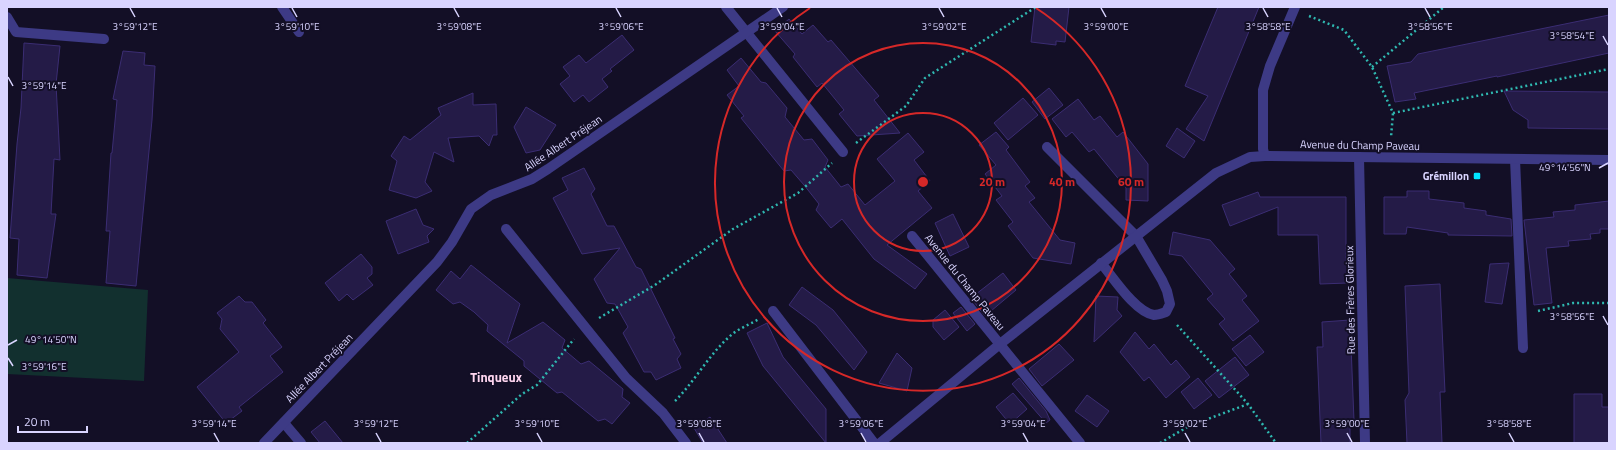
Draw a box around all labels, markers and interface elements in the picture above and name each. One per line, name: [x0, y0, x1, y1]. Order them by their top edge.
text: 3°59'12"E: [113, 19, 158, 34]
text: 3°59'10"E: [275, 19, 320, 34]
text: 3°59'08"E: [437, 19, 482, 34]
text: 3°59'06"E: [599, 19, 644, 34]
text: 3°59'04"E: [760, 19, 805, 34]
text: 3°59'02"E: [922, 19, 967, 34]
text: 3°59'00"E: [1084, 19, 1129, 34]
text: 3°58'58"E: [1246, 19, 1291, 34]
text: 3°58'56"E: [1408, 19, 1453, 34]
text: 3°58'54"E: [1550, 28, 1595, 43]
text: 3°59'14"E: [22, 78, 67, 93]
street label: Allée Albert Préjean: [521, 111, 605, 175]
street label: Avenue du Champ Paveau: [1300, 136, 1420, 154]
text: 49°14'56"N: [1539, 160, 1591, 175]
place label: Grémillon: [1423, 168, 1469, 184]
marker: Grémillon: [1472, 171, 1482, 181]
text: 20 m: [979, 172, 1005, 191]
text: 40 m: [1049, 172, 1075, 191]
text: 60 m: [1118, 172, 1144, 191]
centre of rings: [916, 175, 930, 189]
street label: Avenue du Champ Paveau: [921, 230, 1009, 334]
street label: Rue des Frères Glorieux: [1341, 245, 1359, 355]
text: 3°58'56"E: [1550, 309, 1595, 324]
street label: Allée Albert Préjean: [282, 330, 356, 406]
text: 49°14'50"N: [25, 332, 77, 347]
text: 3°59'16"E: [22, 359, 67, 374]
district label: Tinqueux: [470, 367, 522, 387]
scale bar: [18, 408, 87, 434]
text: 20 m: [24, 412, 50, 431]
text: 3°59'14"E: [192, 416, 237, 431]
text: 3°59'12"E: [354, 416, 399, 431]
text: 3°59'10"E: [515, 416, 560, 431]
text: 3°59'08"E: [677, 416, 722, 431]
text: 3°59'06"E: [839, 416, 884, 431]
text: 3°59'04"E: [1001, 416, 1046, 431]
text: 3°59'02"E: [1163, 416, 1208, 431]
text: 3°59'00"E: [1325, 416, 1370, 431]
text: 3°58'58"E: [1487, 416, 1532, 431]

